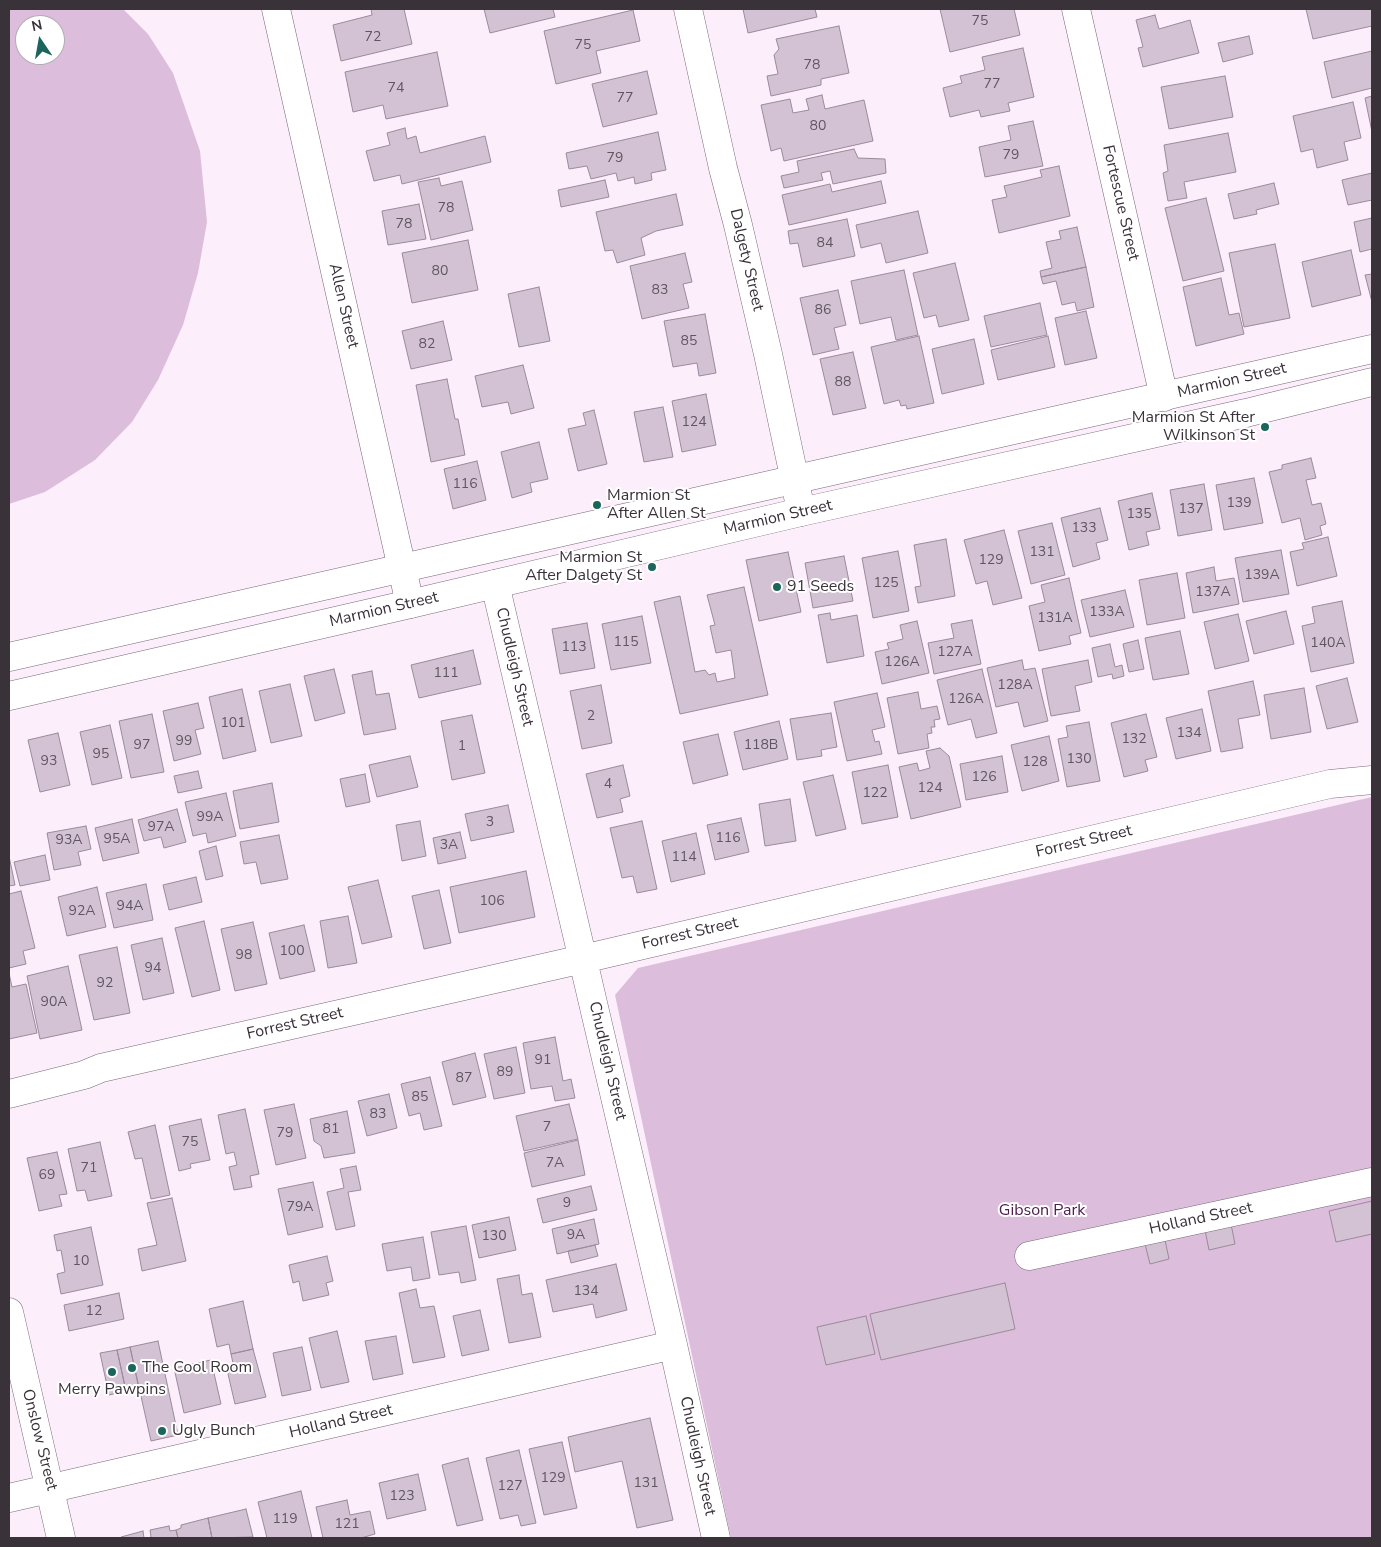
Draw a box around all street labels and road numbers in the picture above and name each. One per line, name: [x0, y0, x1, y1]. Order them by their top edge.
street label: Fortescue Street: [1097, 143, 1143, 263]
street label: Dalgety Street: [725, 207, 767, 313]
street label: Allen Street: [324, 262, 362, 350]
street label: Marmion Street: [1176, 359, 1288, 403]
street label: Marmion Street: [722, 496, 834, 540]
street label: Marmion Street: [328, 588, 440, 632]
street label: Chudleigh Street: [491, 606, 537, 728]
street label: Forrest Street: [1034, 822, 1134, 862]
street label: Forrest Street: [640, 914, 740, 954]
street label: Chudleigh Street: [584, 1000, 630, 1122]
street label: Forrest Street: [245, 1004, 345, 1044]
street label: Holland Street: [1148, 1199, 1254, 1239]
street label: Onslow Street: [17, 1387, 61, 1493]
street label: Chudleigh Street: [675, 1395, 719, 1517]
street label: Holland Street: [288, 1401, 394, 1443]

